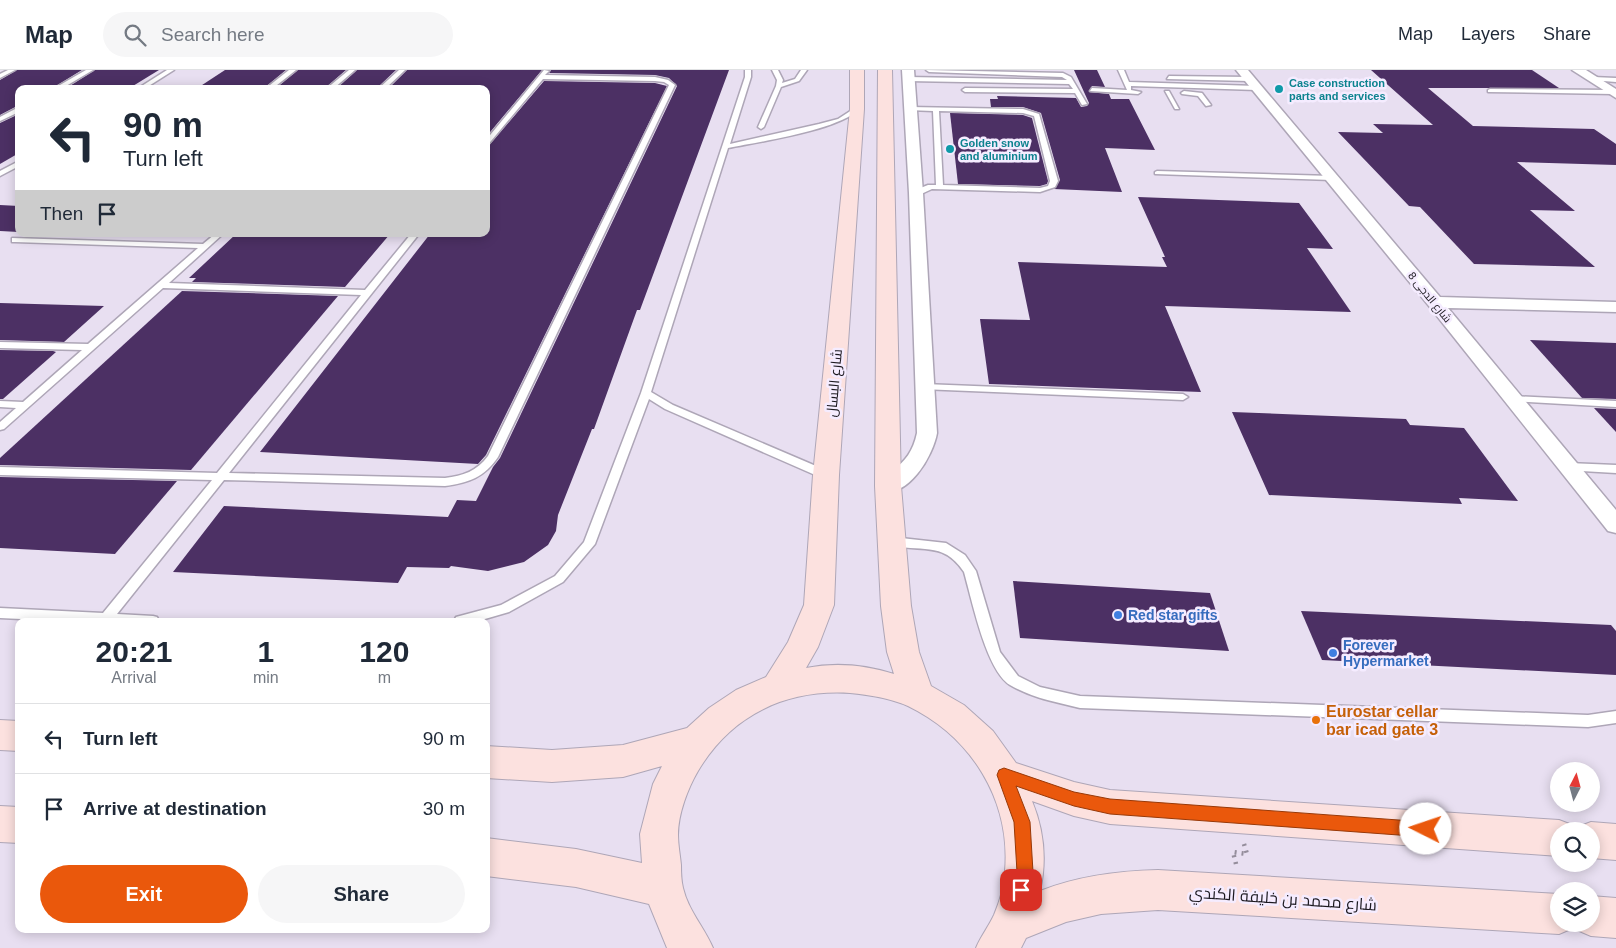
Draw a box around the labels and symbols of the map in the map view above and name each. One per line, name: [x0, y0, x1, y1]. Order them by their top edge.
place label: Case construction parts and services: [1289, 77, 1386, 102]
marker: Case construction parts and services: [1273, 83, 1285, 95]
place label: Golden snow and aluminium: [960, 137, 1038, 162]
marker: Golden snow and aluminium: [944, 143, 956, 155]
street label: شارع الدجى 8: [1405, 269, 1454, 326]
street label: شارع البسال: [823, 348, 846, 418]
place label: Red star gifts: [1128, 607, 1218, 623]
marker: Red star gifts: [1112, 609, 1124, 621]
place label: Forever Hypermarket: [1343, 637, 1429, 669]
marker: Forever Hypermarket: [1327, 647, 1339, 659]
place label: Eurostar cellar bar icad gate 3: [1326, 703, 1438, 738]
marker: Eurostar cellar bar icad gate 3: [1310, 714, 1322, 726]
north arrow: [1550, 762, 1600, 812]
position arrow: [1399, 802, 1451, 854]
pin: [1000, 869, 1042, 911]
street label: شارع محمد بن خليفة الكندي: [1188, 883, 1377, 919]

